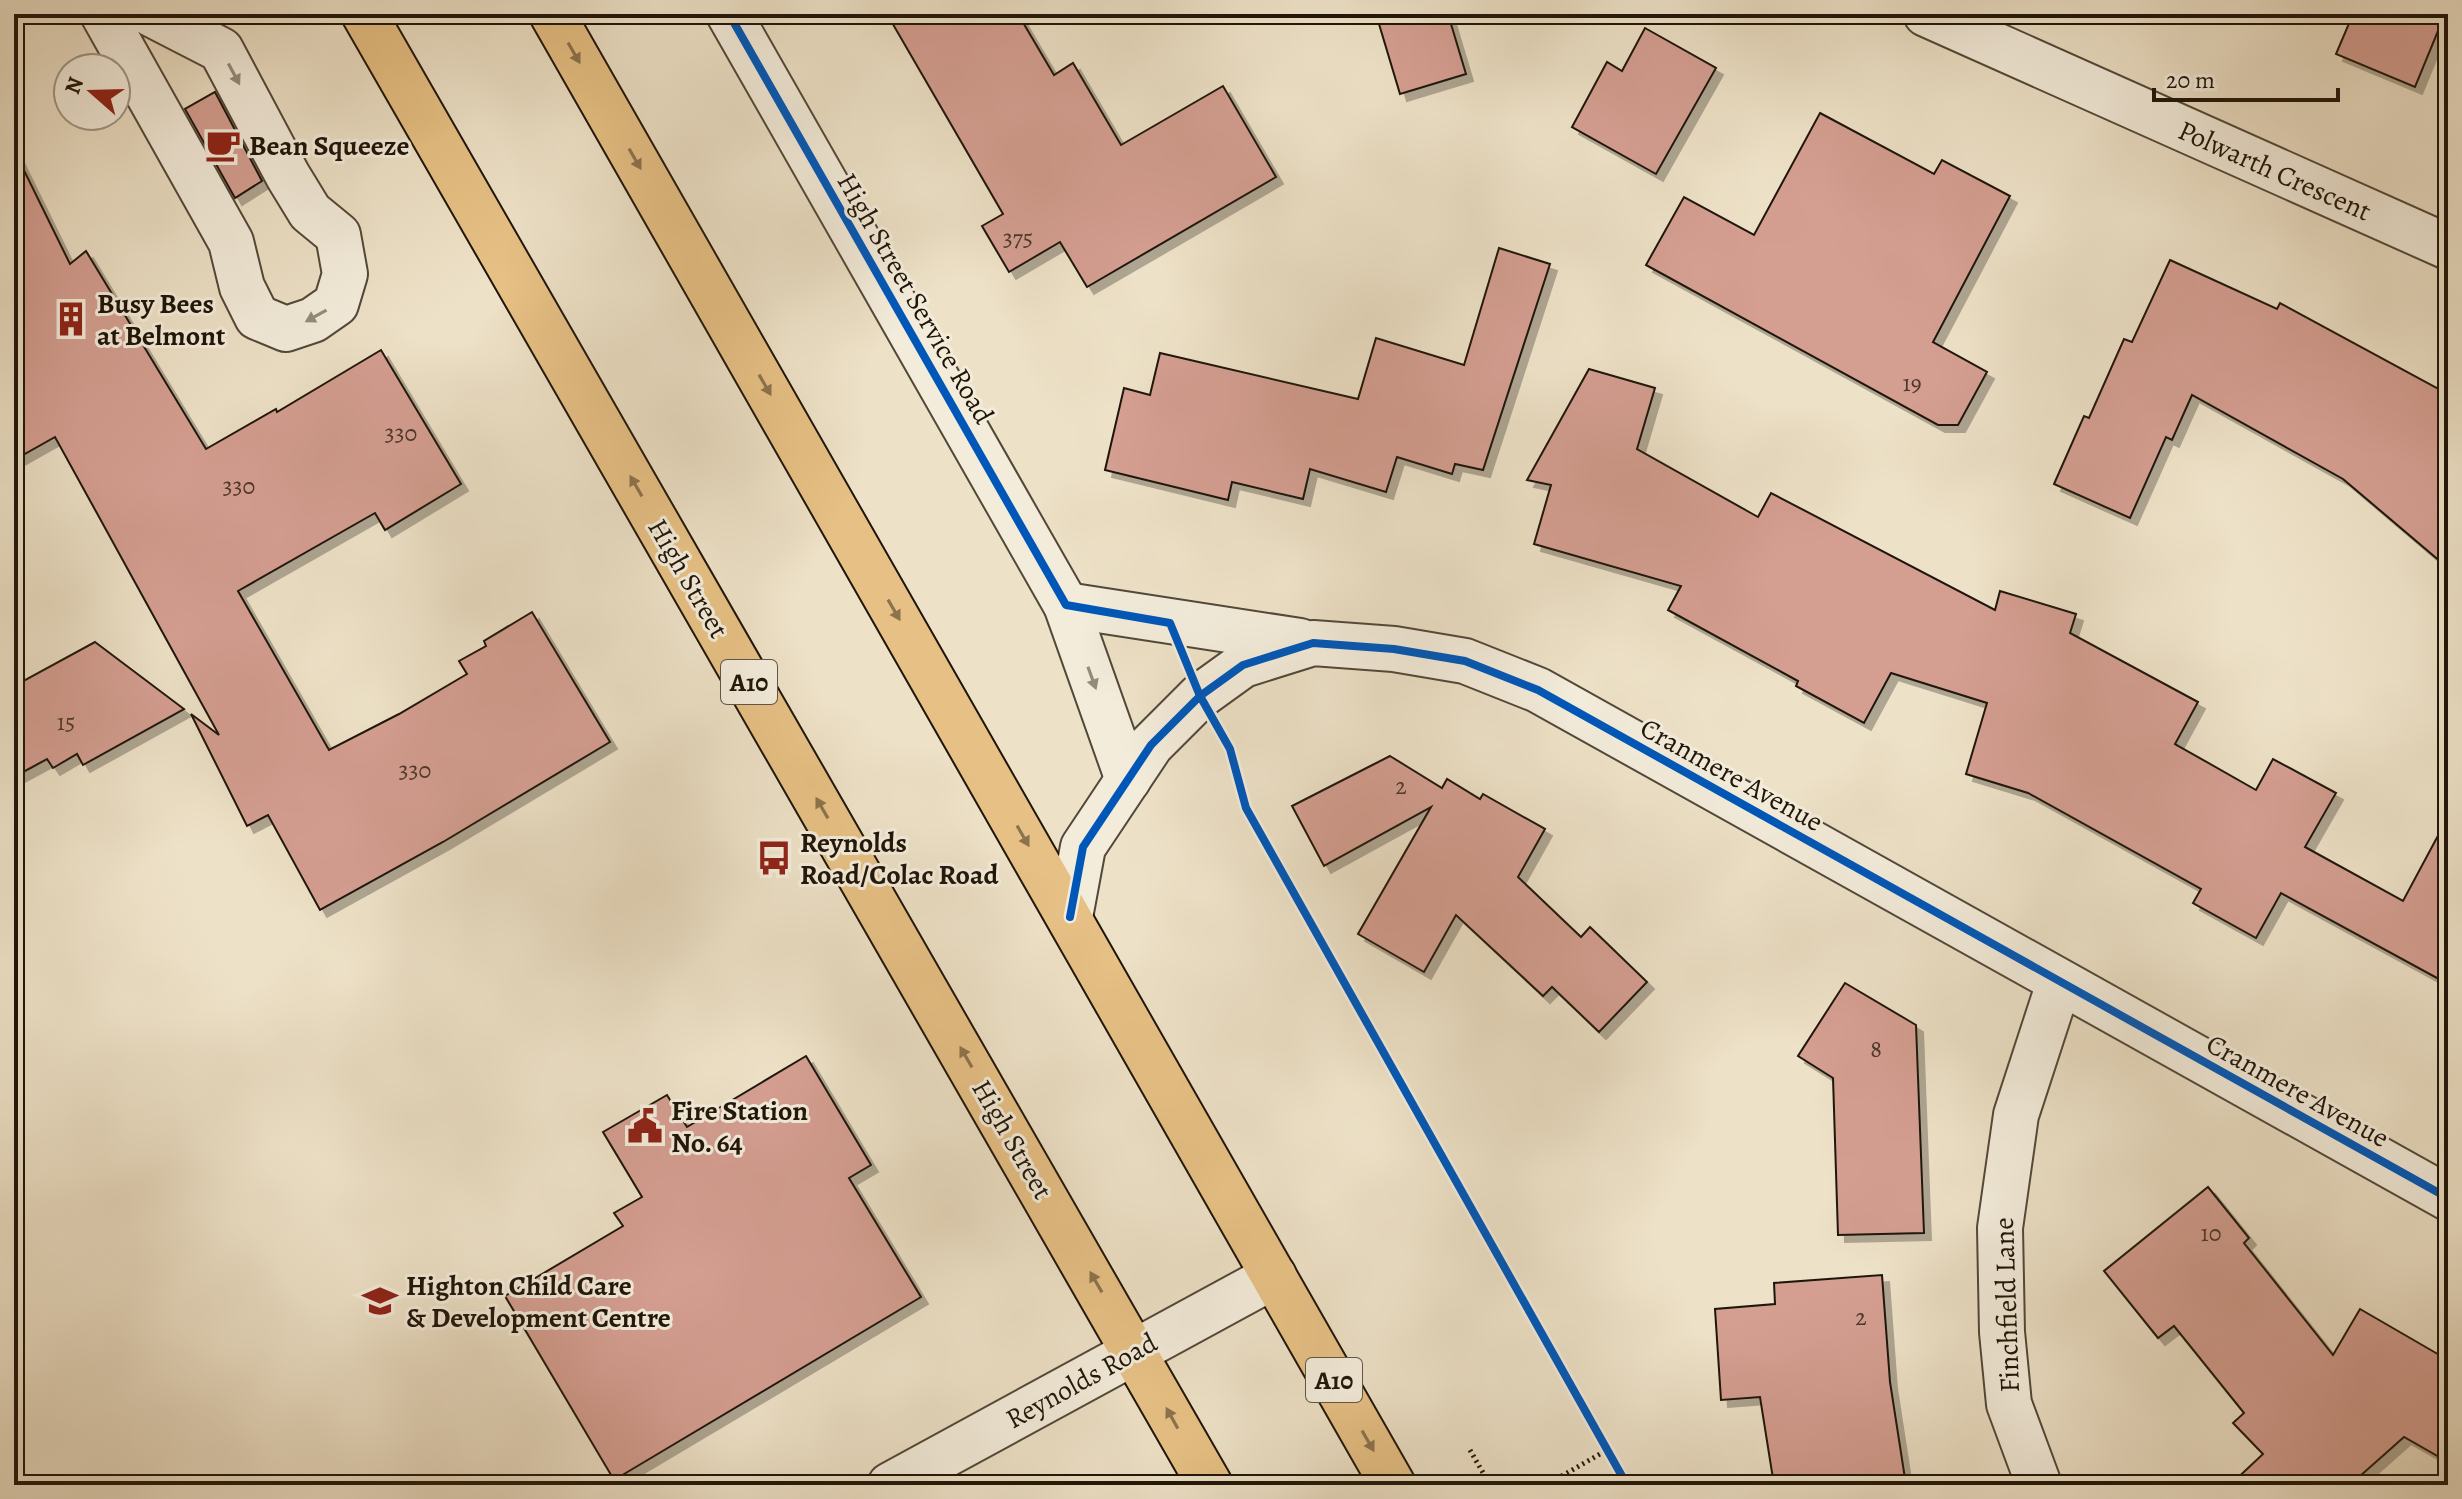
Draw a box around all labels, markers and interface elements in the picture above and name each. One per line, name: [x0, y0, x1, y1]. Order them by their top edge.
one-way arrow: [567, 42, 581, 64]
north arrow: [52, 52, 132, 132]
scale bar: [2154, 52, 2338, 102]
one-way arrow: [227, 63, 240, 86]
text: 20 m: [2166, 64, 2215, 96]
text: N: [57, 73, 91, 98]
street label: Polwarth Crescent: [2172, 111, 2377, 230]
cafe icon: Bean Squeeze: [204, 126, 242, 164]
place label: Bean Squeeze: [249, 127, 410, 165]
one-way arrow: [628, 148, 642, 170]
street label: High Street Service Road: [828, 166, 1003, 432]
house number: 375: [1003, 222, 1033, 254]
place label: Busy Bees at Belmont: [97, 285, 225, 355]
building icon: Busy Bees at Belmont: [52, 300, 90, 338]
one-way arrow: [305, 309, 327, 323]
house number: 19: [1902, 367, 1922, 399]
one-way arrow: [758, 374, 772, 396]
house number: 330: [385, 417, 417, 449]
house number: 330: [223, 470, 255, 502]
one-way arrow: [629, 474, 643, 497]
street label: High Street: [639, 512, 738, 645]
one-way arrow: [887, 599, 901, 621]
road number: A10: [721, 660, 777, 704]
one-way arrow: [1086, 666, 1099, 690]
house number: 15: [57, 706, 75, 738]
street label: Cranmere Avenue: [1633, 709, 1830, 841]
house number: 330: [399, 754, 431, 786]
house number: 2: [1395, 770, 1407, 802]
one-way arrow: [815, 797, 829, 819]
place label: Reynolds Road/Colac Road: [800, 824, 999, 894]
one-way arrow: [1016, 825, 1030, 847]
bus stop icon: Reynolds Road/Colac Road: [755, 839, 793, 877]
street label: Cranmere Avenue: [2199, 1025, 2396, 1157]
house number: 8: [1870, 1033, 1882, 1065]
one-way arrow: [959, 1046, 973, 1068]
street label: High Street: [963, 1073, 1062, 1206]
place label: Fire Station No. 64: [671, 1092, 808, 1162]
public building icon: Fire Station No. 64: [626, 1107, 664, 1145]
street label: Finchfield Lane: [1985, 1217, 2029, 1393]
house number: 10: [2201, 1217, 2222, 1249]
place label: Highton Child Care & Development Centre: [406, 1267, 671, 1337]
one-way arrow: [1089, 1271, 1103, 1294]
school or university icon: Highton Child Care & Development Centre: [361, 1282, 399, 1320]
house number: 2: [1855, 1301, 1867, 1333]
street label: Reynolds Road: [999, 1323, 1165, 1438]
road number: A10: [1306, 1358, 1362, 1402]
one-way arrow: [1166, 1406, 1179, 1429]
one-way arrow: [1361, 1430, 1375, 1452]

